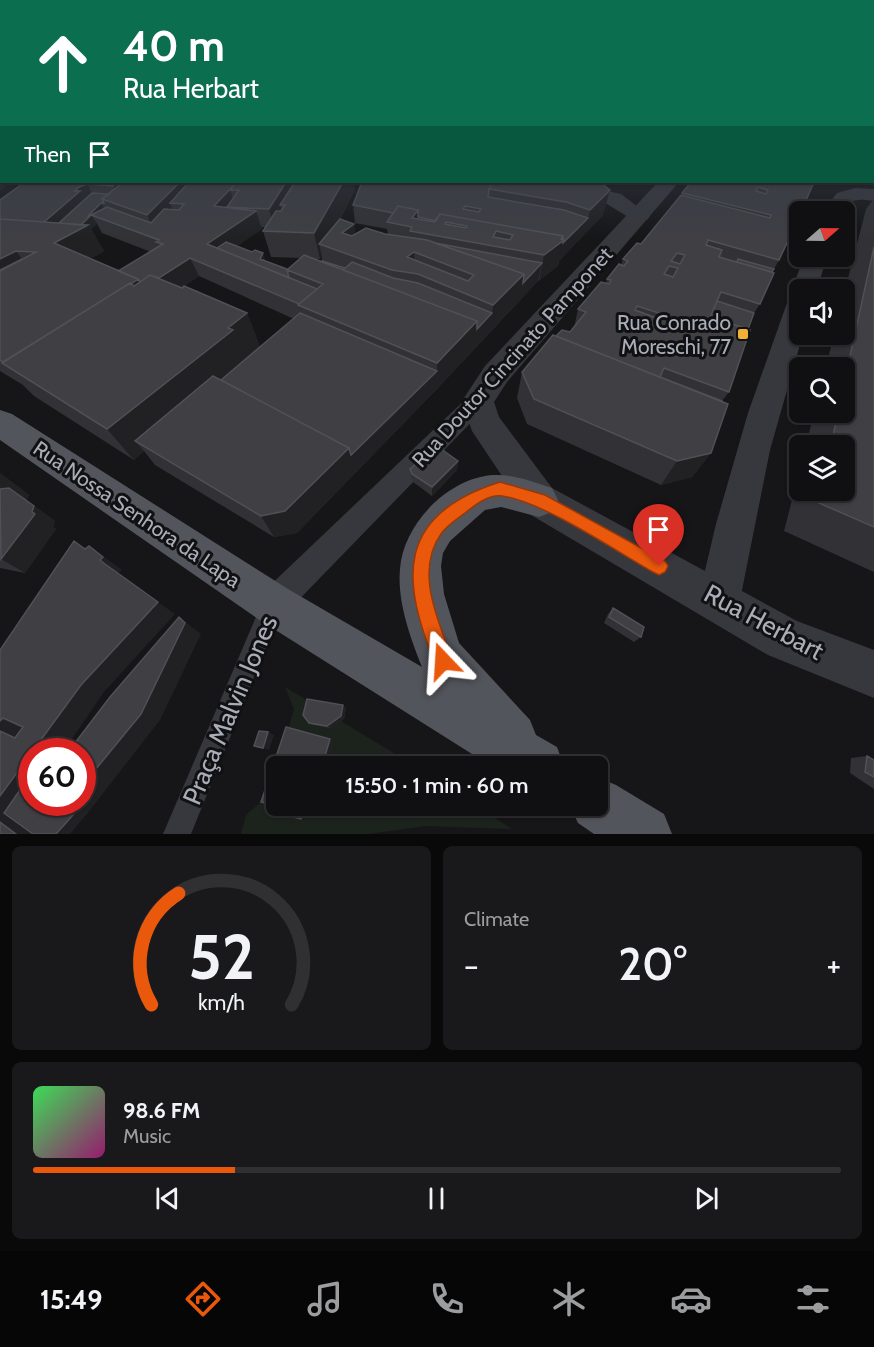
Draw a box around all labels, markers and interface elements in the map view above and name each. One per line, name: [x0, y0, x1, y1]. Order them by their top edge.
text: 40 m: [123, 20, 225, 72]
icon: ahead: [24, 24, 102, 102]
text: Rua Herbart: [123, 72, 259, 105]
icon: arrive: [83, 138, 116, 171]
text: Then: [24, 141, 71, 168]
north arrow: [789, 201, 855, 267]
map controls: [789, 201, 855, 501]
street label: Rua Doutor Cincinato Pamponet: [407, 242, 617, 472]
button: sound: [789, 279, 855, 345]
place label: Rua Conrado Moreschi, 77: [617, 310, 731, 359]
marker: Rua Conrado Moreschi, 77: [736, 327, 750, 341]
button: search: [789, 357, 855, 423]
street label: Rua Nossa Senhora da Lapa: [29, 435, 245, 593]
button: layers: [789, 435, 855, 501]
pin: [633, 504, 684, 566]
icon: arrive: [642, 513, 675, 546]
street label: Rua Herbart: [699, 577, 829, 667]
street label: Praça Malvin Jones: [176, 610, 284, 809]
position arrow: [411, 629, 475, 693]
speed limit sign: 60: [18, 738, 96, 816]
text: 15:50 · 1 min · 60 m: [346, 772, 528, 799]
text: Climate: [464, 907, 529, 931]
text: 52: [188, 919, 255, 995]
text: 20°: [618, 937, 687, 991]
text: −: [464, 945, 479, 985]
text: +: [826, 945, 841, 985]
text: km/h: [198, 989, 245, 1015]
text: 98.6 FM: [123, 1097, 200, 1124]
text: Music: [123, 1124, 171, 1148]
icon: previous: [151, 1182, 184, 1215]
icon: pause: [420, 1182, 453, 1215]
icon: next: [690, 1182, 723, 1215]
icon: directions: [182, 1278, 224, 1320]
icon: music: [304, 1278, 346, 1320]
icon: phone: [426, 1278, 468, 1320]
icon: climate: [548, 1278, 590, 1320]
icon: car: [670, 1278, 712, 1320]
icon: filters: [792, 1278, 834, 1320]
text: 15:49: [40, 1283, 102, 1316]

